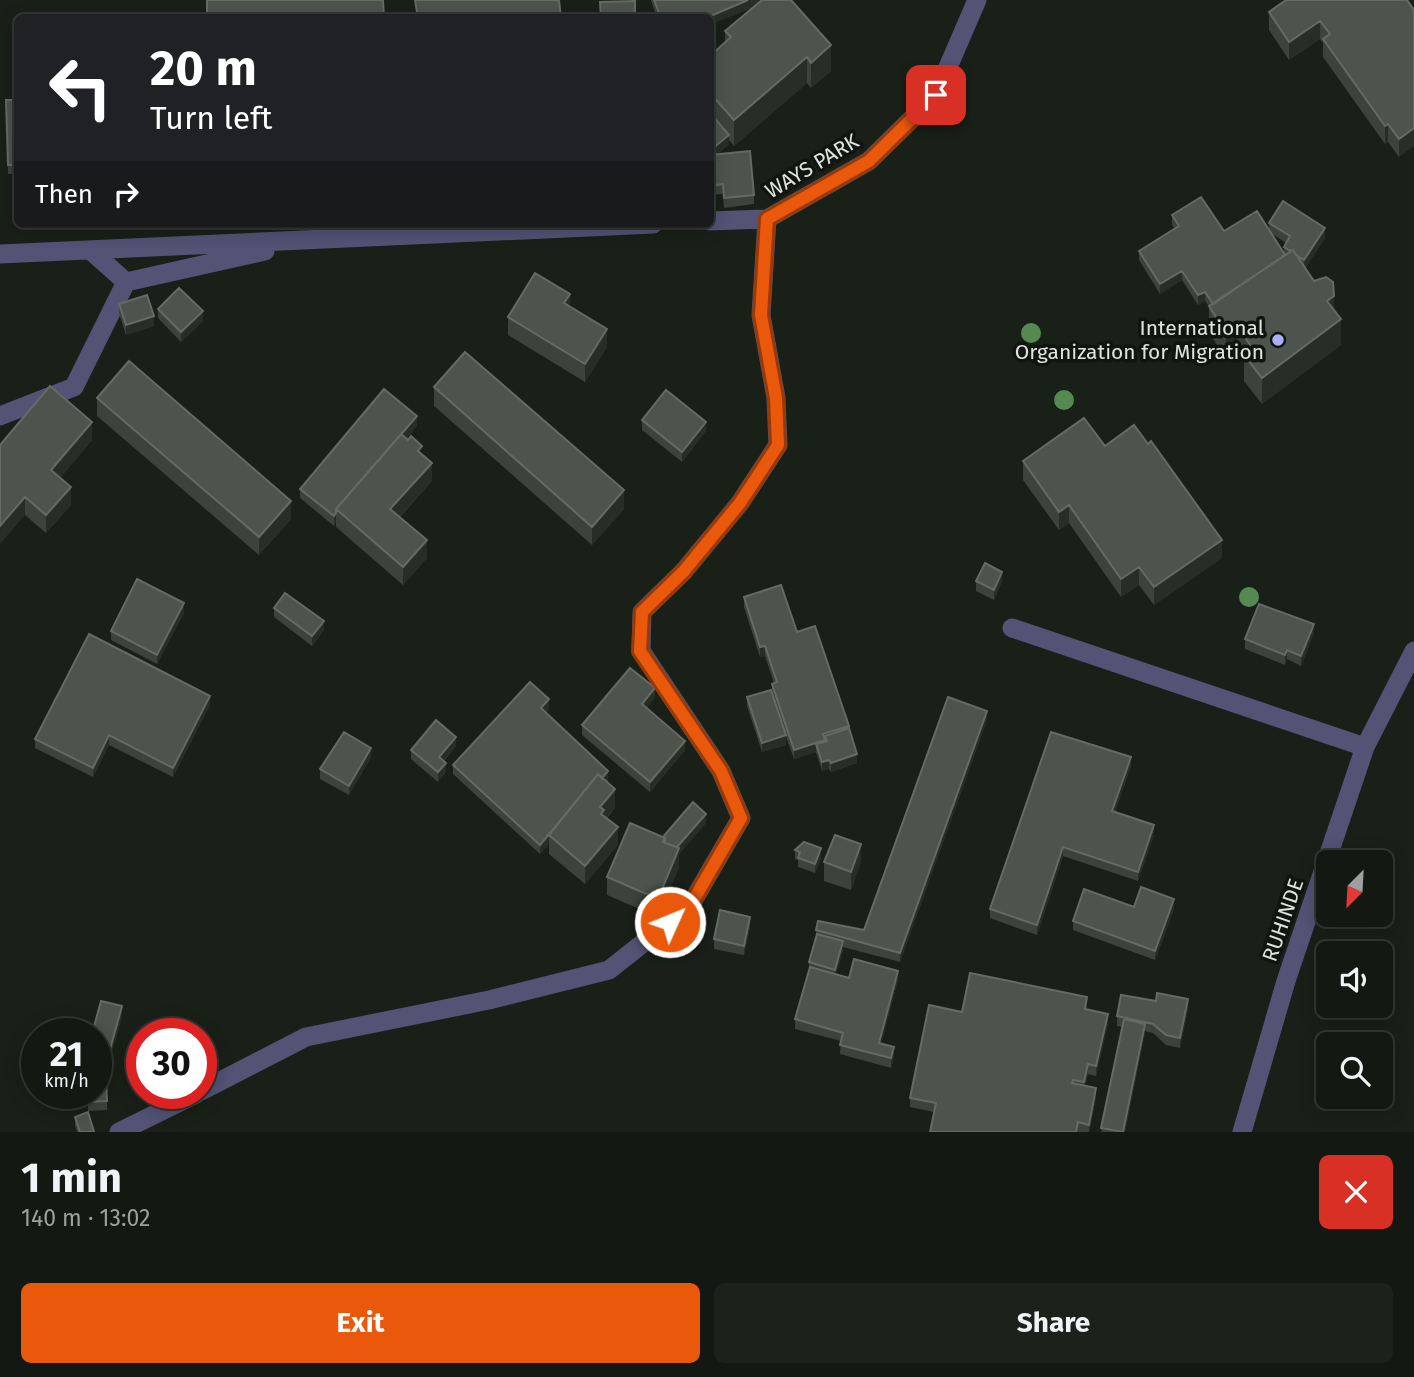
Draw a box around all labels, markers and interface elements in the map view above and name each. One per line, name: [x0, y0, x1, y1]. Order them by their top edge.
text: 20 m: [150, 39, 257, 98]
icon: left: [35, 42, 126, 133]
pin: [906, 65, 966, 125]
icon: arrive: [917, 76, 955, 114]
text: Turn left: [150, 99, 272, 137]
street label: WAYS PARK: [760, 128, 864, 204]
icon: right: [107, 175, 145, 213]
text: Then: [35, 179, 93, 210]
place label: International Organization for Migration: [1015, 315, 1264, 365]
marker: International Organization for Migration: [1270, 332, 1286, 348]
north arrow: [1316, 850, 1393, 928]
map controls: [1316, 850, 1393, 1109]
street label: RUHINDE: [1257, 875, 1309, 965]
position arrow: [633, 885, 707, 959]
button: sound: [1316, 941, 1393, 1018]
speed limit sign: 30: [126, 1018, 217, 1109]
button: search: [1316, 1032, 1393, 1109]
text: 21: [50, 1033, 83, 1075]
text: km/h: [44, 1070, 89, 1092]
text: 1 min: [21, 1153, 122, 1203]
button: close: [1319, 1155, 1393, 1229]
text: 140 m · 13:02: [21, 1204, 150, 1232]
button: Exit: [21, 1283, 700, 1363]
button: Share: [714, 1283, 1393, 1363]

